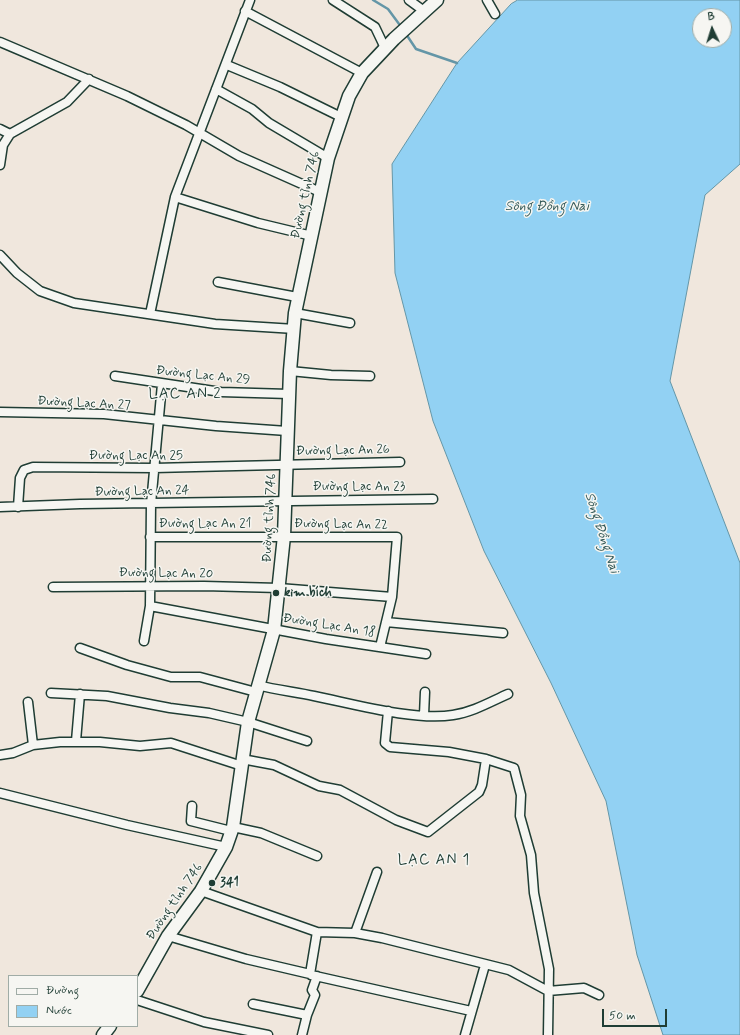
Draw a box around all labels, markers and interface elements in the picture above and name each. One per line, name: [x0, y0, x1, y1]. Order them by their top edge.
north arrow: [692, 8, 732, 48]
text: B: [707, 10, 715, 24]
street label: Đường tỉnh 746: [288, 150, 324, 240]
water label: Sông Đồng Nai: [505, 199, 589, 215]
street label: Đường Lạc An 29: [155, 363, 251, 389]
district label: LẠC AN 2: [149, 386, 221, 404]
street label: Đường Lạc An 27: [37, 394, 131, 414]
street label: Đường Lạc An 26: [296, 442, 390, 460]
street label: Đường Lạc An 25: [89, 448, 183, 464]
street label: Đường tỉnh 746: [260, 473, 280, 563]
street label: Đường Lạc An 23: [313, 479, 405, 495]
street label: Đường Lạc An 24: [94, 483, 190, 501]
water label: Sông Đồng Nai: [580, 490, 622, 576]
street label: Đường Lạc An 21: [159, 516, 251, 532]
street label: Đường Lạc An 22: [294, 516, 388, 534]
street label: Đường Lạc An 20: [119, 565, 213, 583]
place label: kim bích: [284, 585, 332, 601]
marker: kim bích: [271, 588, 281, 598]
street label: Đường Lạc An 18: [282, 611, 376, 641]
district label: LẠC AN 1: [398, 852, 470, 870]
street label: Đường tỉnh 746: [144, 861, 206, 943]
place label: 341: [220, 875, 239, 891]
marker: 341: [207, 878, 217, 888]
legend: [8, 975, 138, 1027]
text: Đường: [46, 983, 79, 999]
scale bar: [604, 1001, 669, 1027]
text: Nước: [46, 1003, 72, 1019]
text: 50 m: [609, 1008, 636, 1024]

